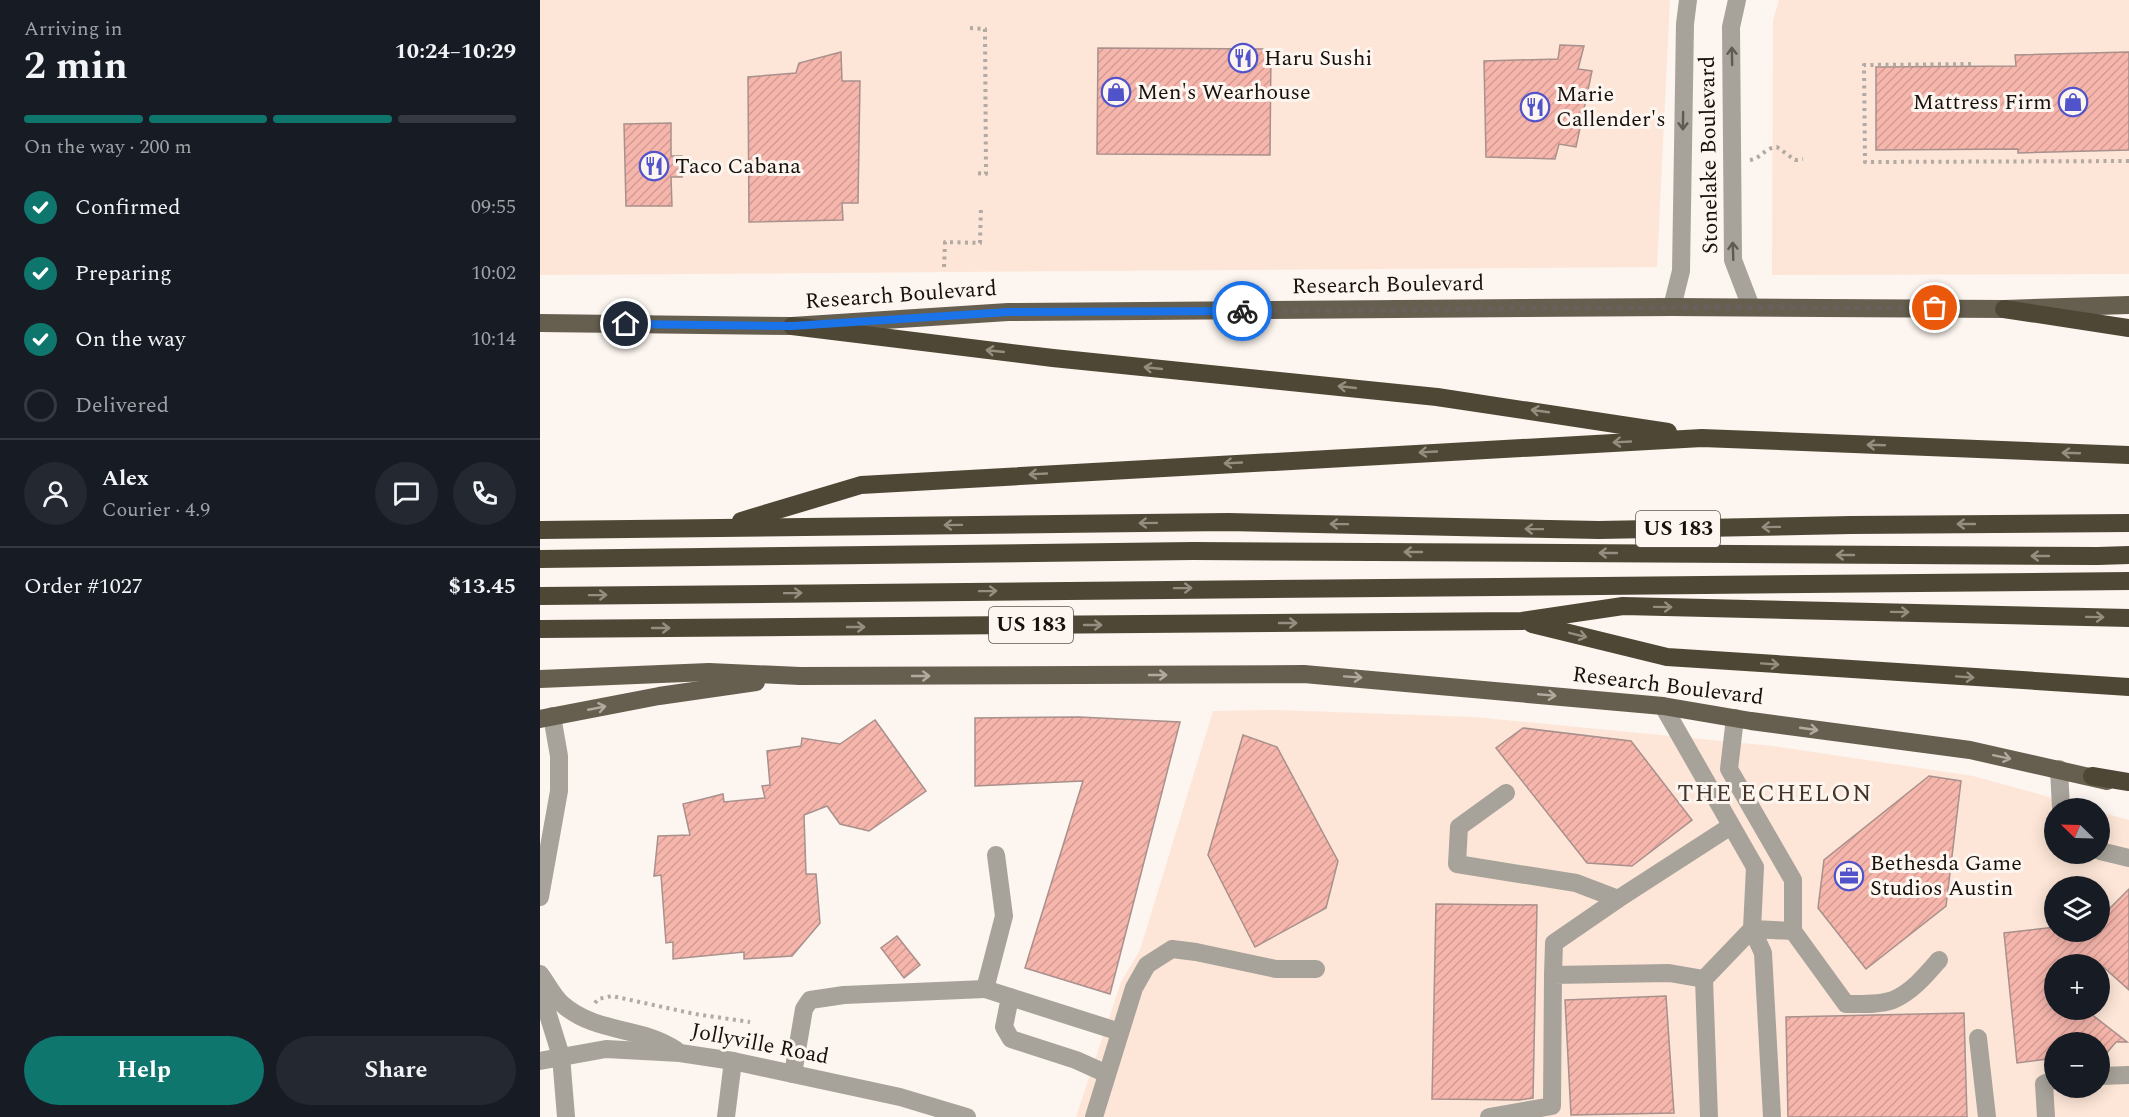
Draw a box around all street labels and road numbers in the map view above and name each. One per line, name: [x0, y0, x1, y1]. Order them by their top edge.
street label: Stonelake Boulevard: [1691, 55, 1727, 255]
street label: Research Boulevard: [1292, 267, 1484, 303]
street label: Research Boulevard: [804, 272, 998, 318]
road number: US 183: [1636, 511, 1720, 547]
road number: US 183: [989, 607, 1073, 643]
street label: Research Boulevard: [1571, 658, 1765, 714]
street label: Jollyville Road: [688, 1014, 832, 1074]

